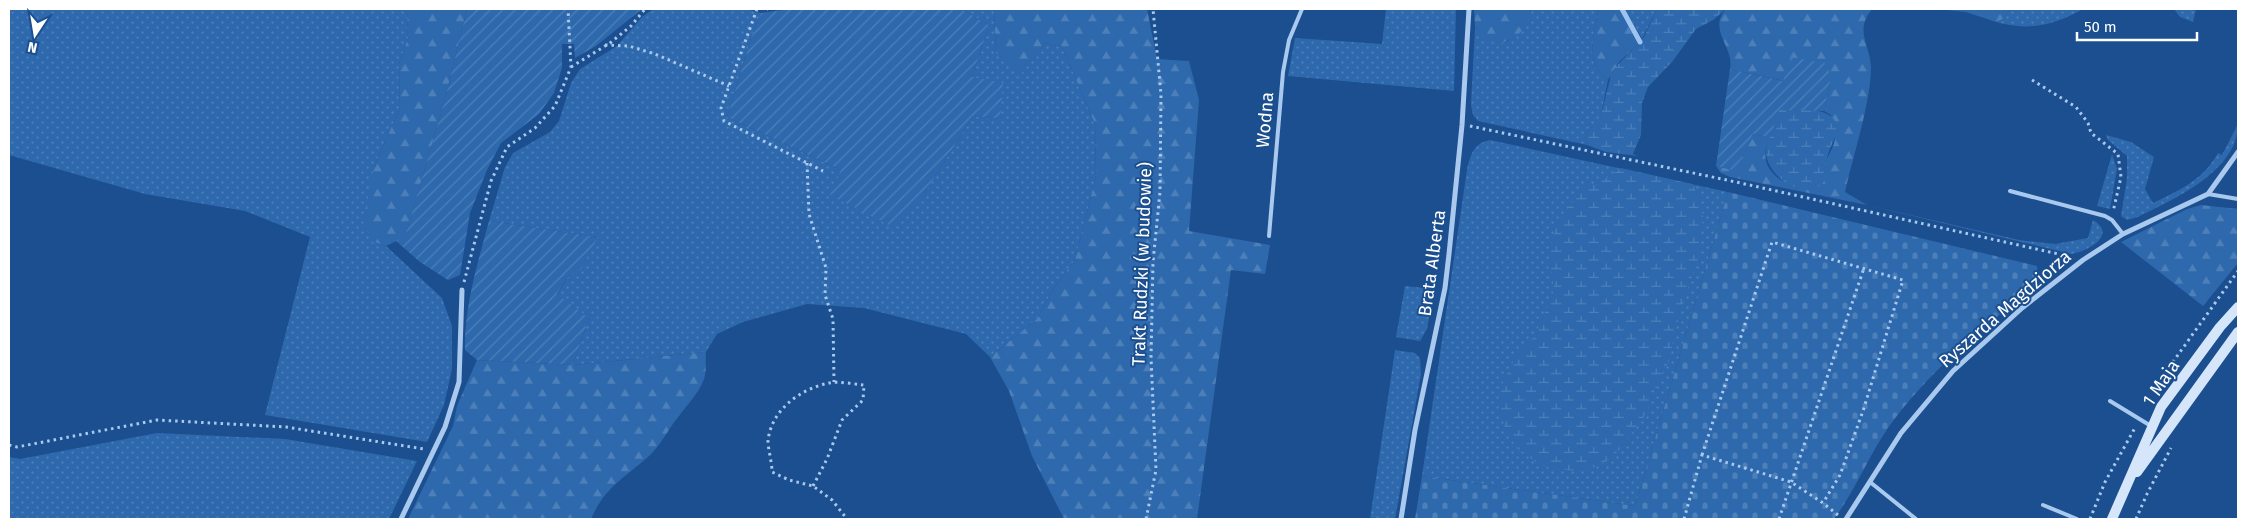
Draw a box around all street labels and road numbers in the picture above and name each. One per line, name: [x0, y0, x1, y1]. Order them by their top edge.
street label: Wodna: [1252, 91, 1278, 149]
street label: Trakt Rudzki (w budowie): [1127, 162, 1157, 366]
street label: Brata Alberta: [1414, 208, 1450, 318]
street label: Ryszarda Magdziorza: [1934, 246, 2076, 372]
street label: 1 Maja: [2138, 356, 2184, 410]

